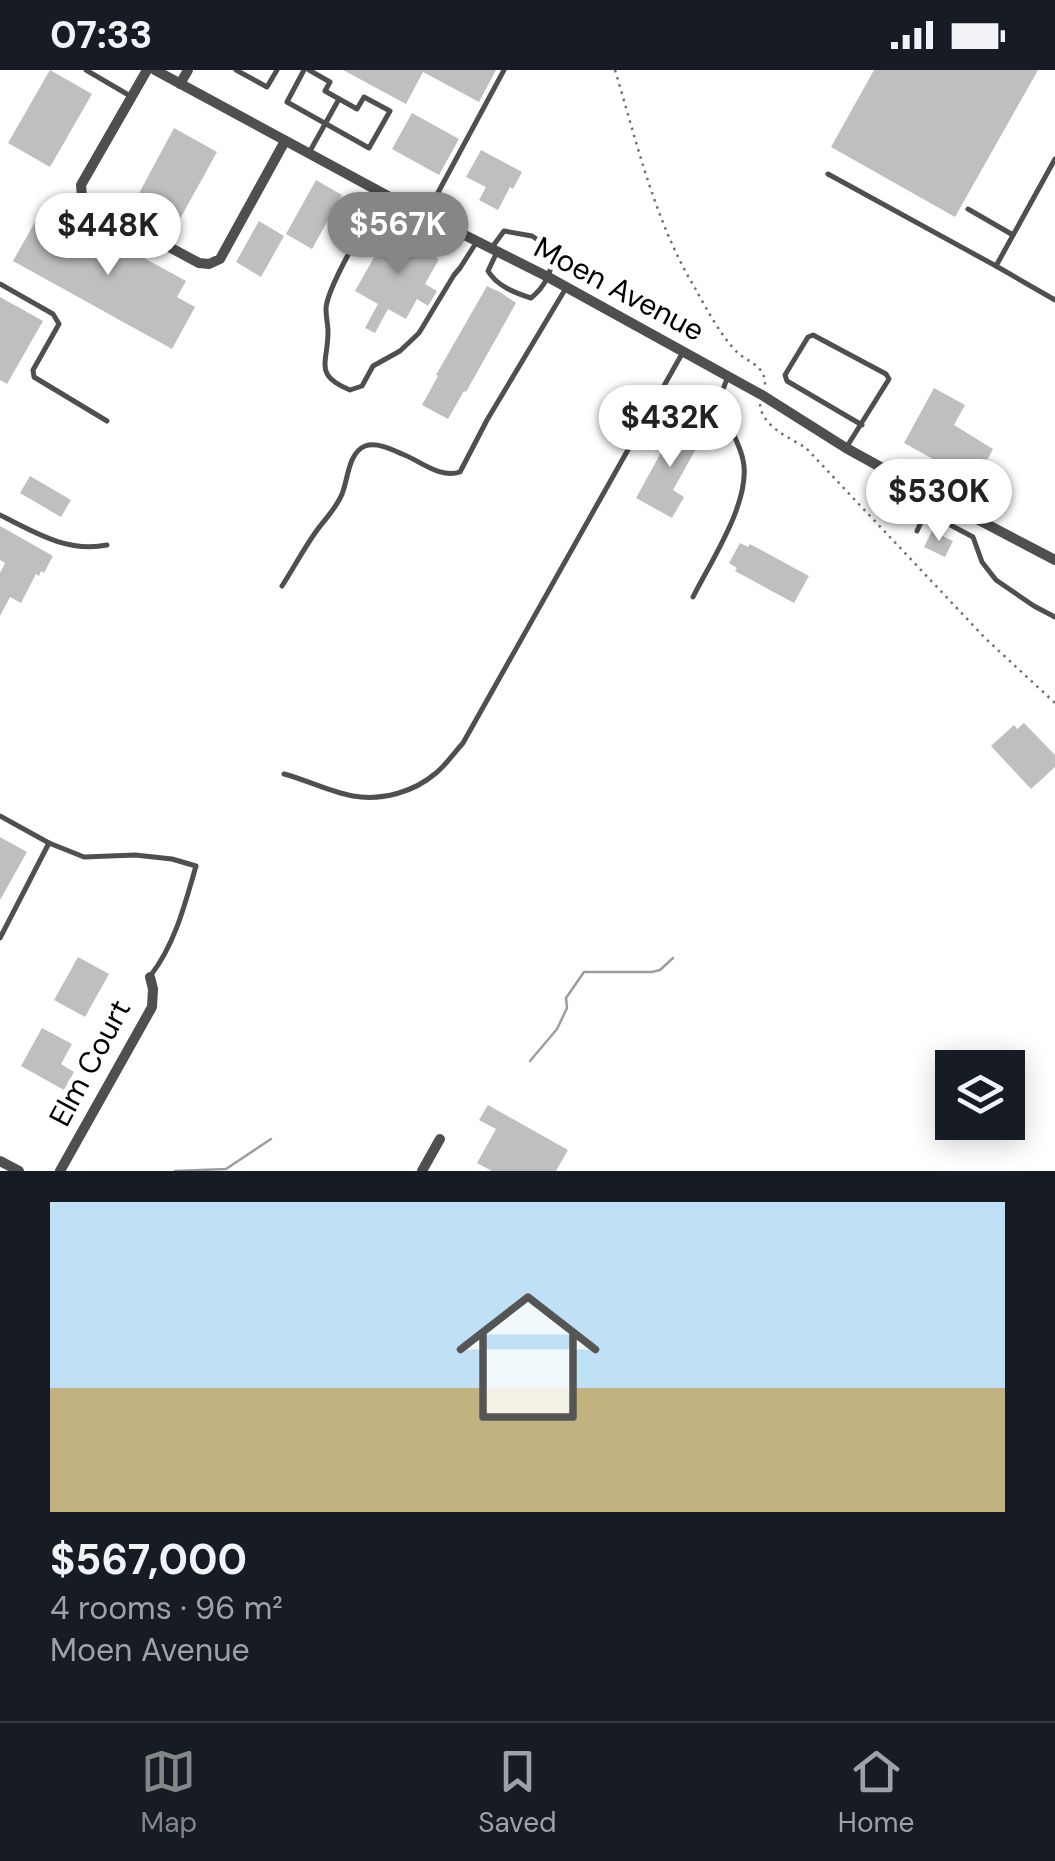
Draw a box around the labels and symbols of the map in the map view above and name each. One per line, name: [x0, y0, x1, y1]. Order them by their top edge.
pin: $567K: [328, 192, 468, 277]
pin: $448K: [38, 193, 178, 278]
street label: Moen Avenue: [527, 227, 711, 350]
pin: $432K: [600, 385, 740, 470]
pin: $530K: [869, 459, 1009, 544]
street label: Elm Court: [40, 993, 139, 1133]

